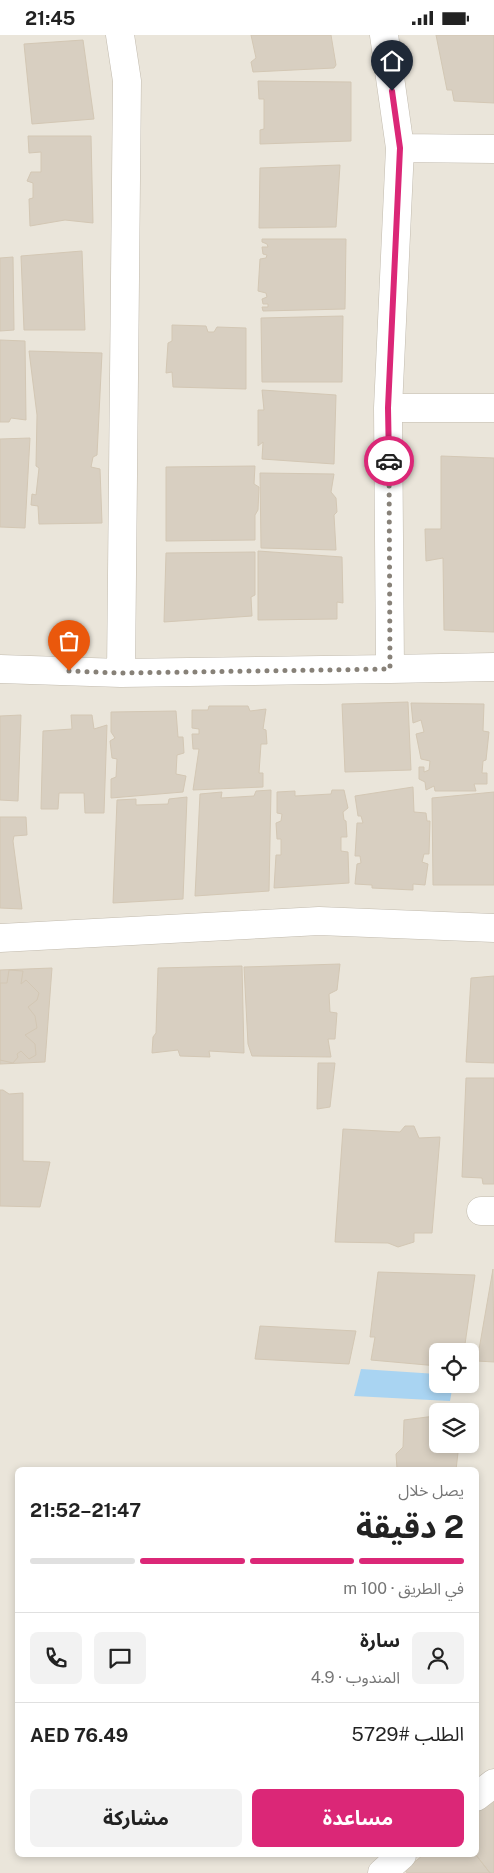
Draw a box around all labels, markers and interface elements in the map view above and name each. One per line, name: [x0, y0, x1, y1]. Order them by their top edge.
text: 21:45: [25, 7, 75, 29]
pin: [371, 40, 413, 91]
icon: home: [378, 47, 406, 75]
courier: [364, 436, 414, 486]
icon: car: [375, 447, 403, 475]
pin: [48, 620, 90, 671]
icon: bag: [55, 627, 83, 655]
map controls: [429, 1343, 479, 1453]
button: locate: [429, 1343, 479, 1393]
button: layers: [429, 1403, 479, 1453]
text: يصل خلال: [398, 1481, 464, 1500]
text: 21:47–21:52: [30, 1499, 141, 1521]
text: 2 دقيقة: [356, 1508, 464, 1545]
text: في الطريق · 100 m: [343, 1579, 464, 1598]
text: سارة: [360, 1629, 400, 1651]
button: phone: [30, 1632, 82, 1684]
button: chat: [94, 1632, 146, 1684]
button: person: [412, 1632, 464, 1684]
text: المندوب · 4.9: [311, 1668, 400, 1687]
text: الطلب #5729: [352, 1723, 464, 1745]
text: AED 76.49: [30, 1724, 128, 1746]
button: مشاركة: [30, 1789, 242, 1847]
button: مساعدة: [252, 1789, 464, 1847]

